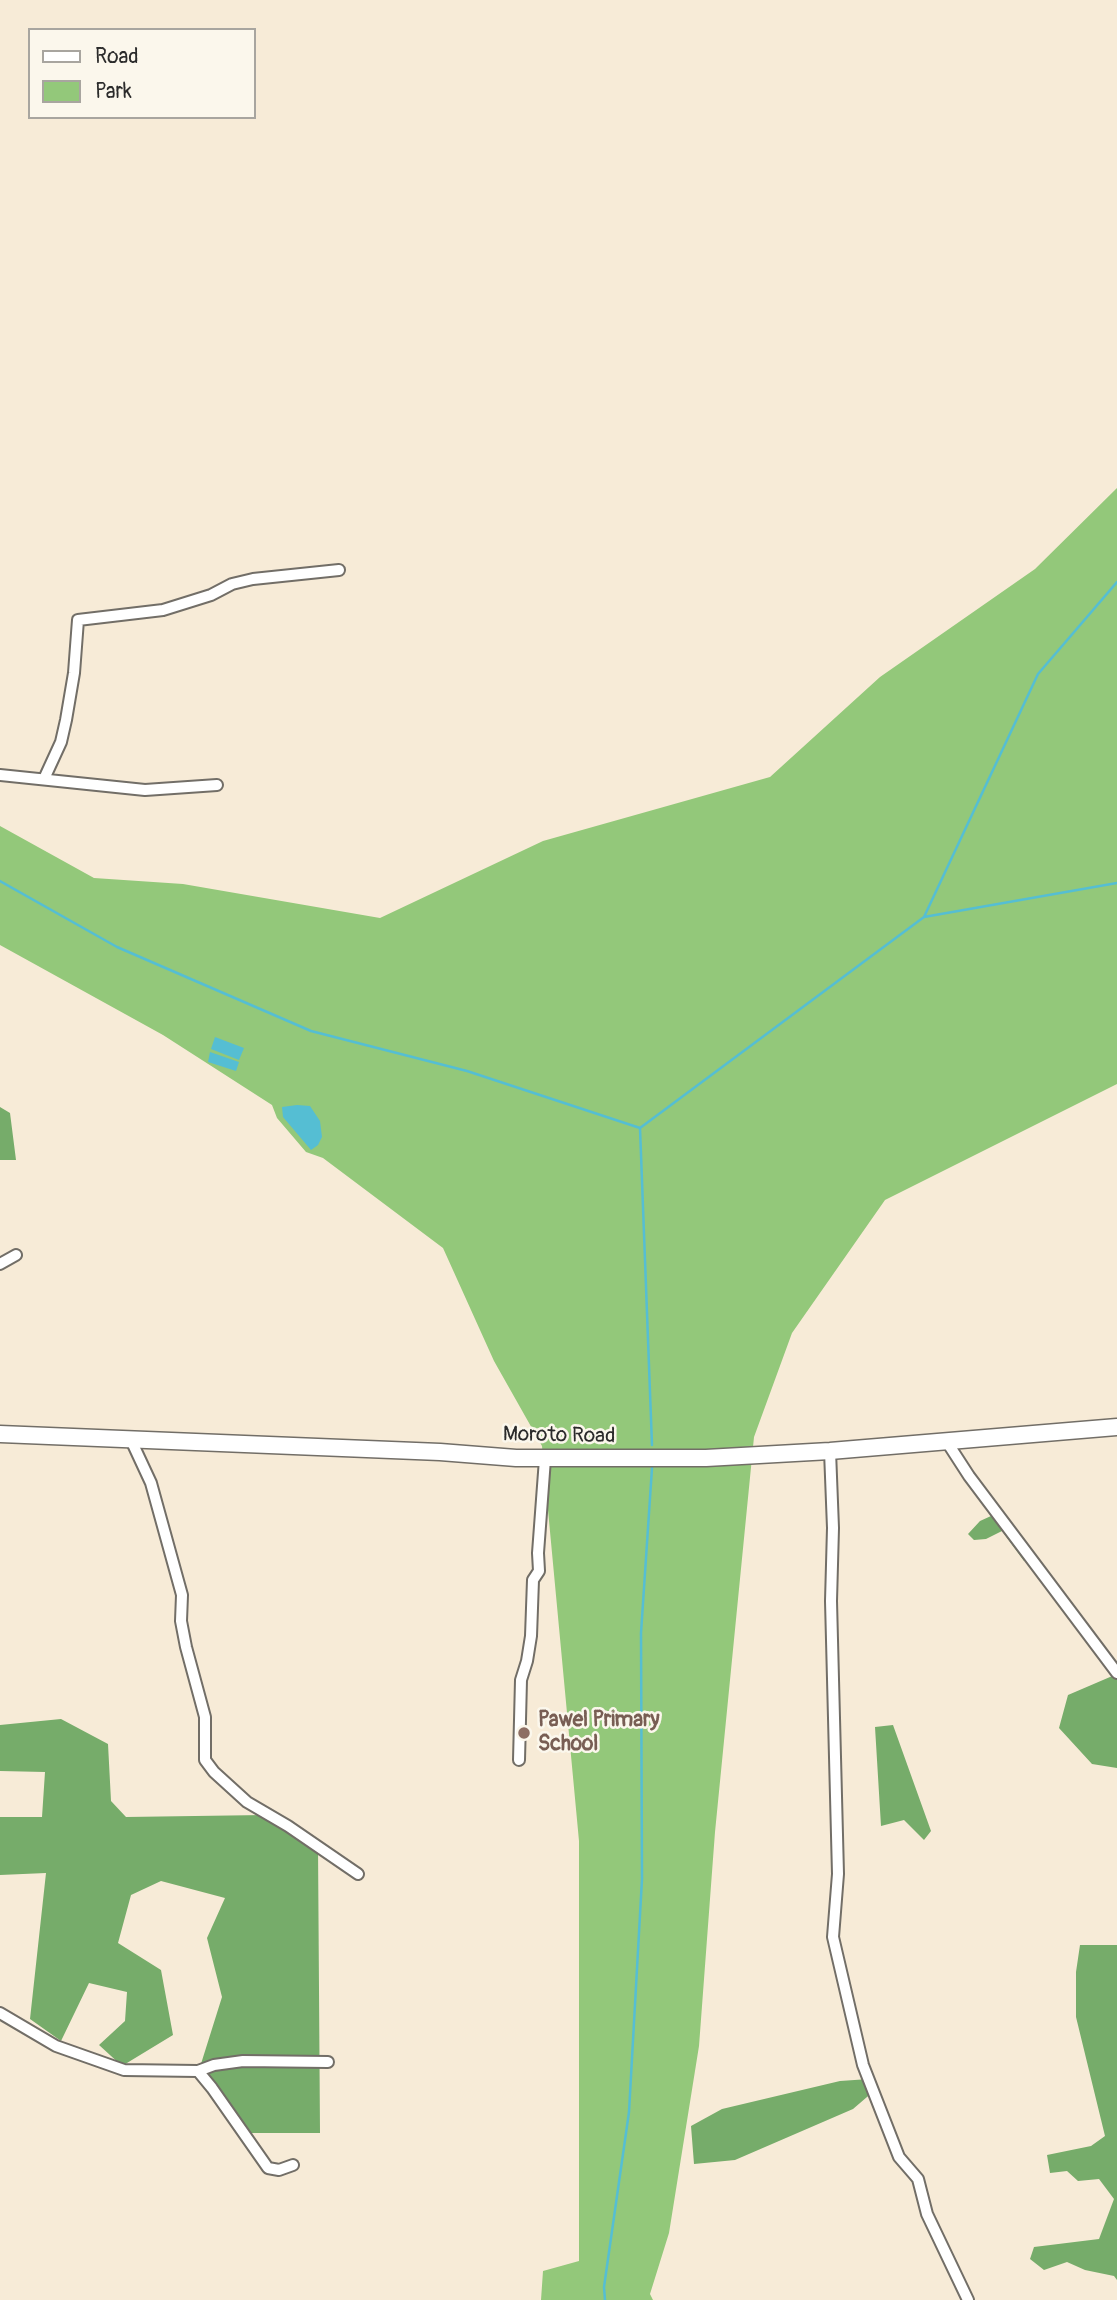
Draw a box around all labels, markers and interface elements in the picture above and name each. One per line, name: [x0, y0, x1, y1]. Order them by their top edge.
legend: [28, 28, 256, 119]
text: Road: [95, 43, 139, 70]
text: Park: [95, 78, 132, 105]
street label: Moroto Road: [503, 1422, 615, 1450]
place label: Pawel Primary School: [538, 1708, 659, 1758]
marker: Pawel Primary School: [516, 1725, 532, 1741]

